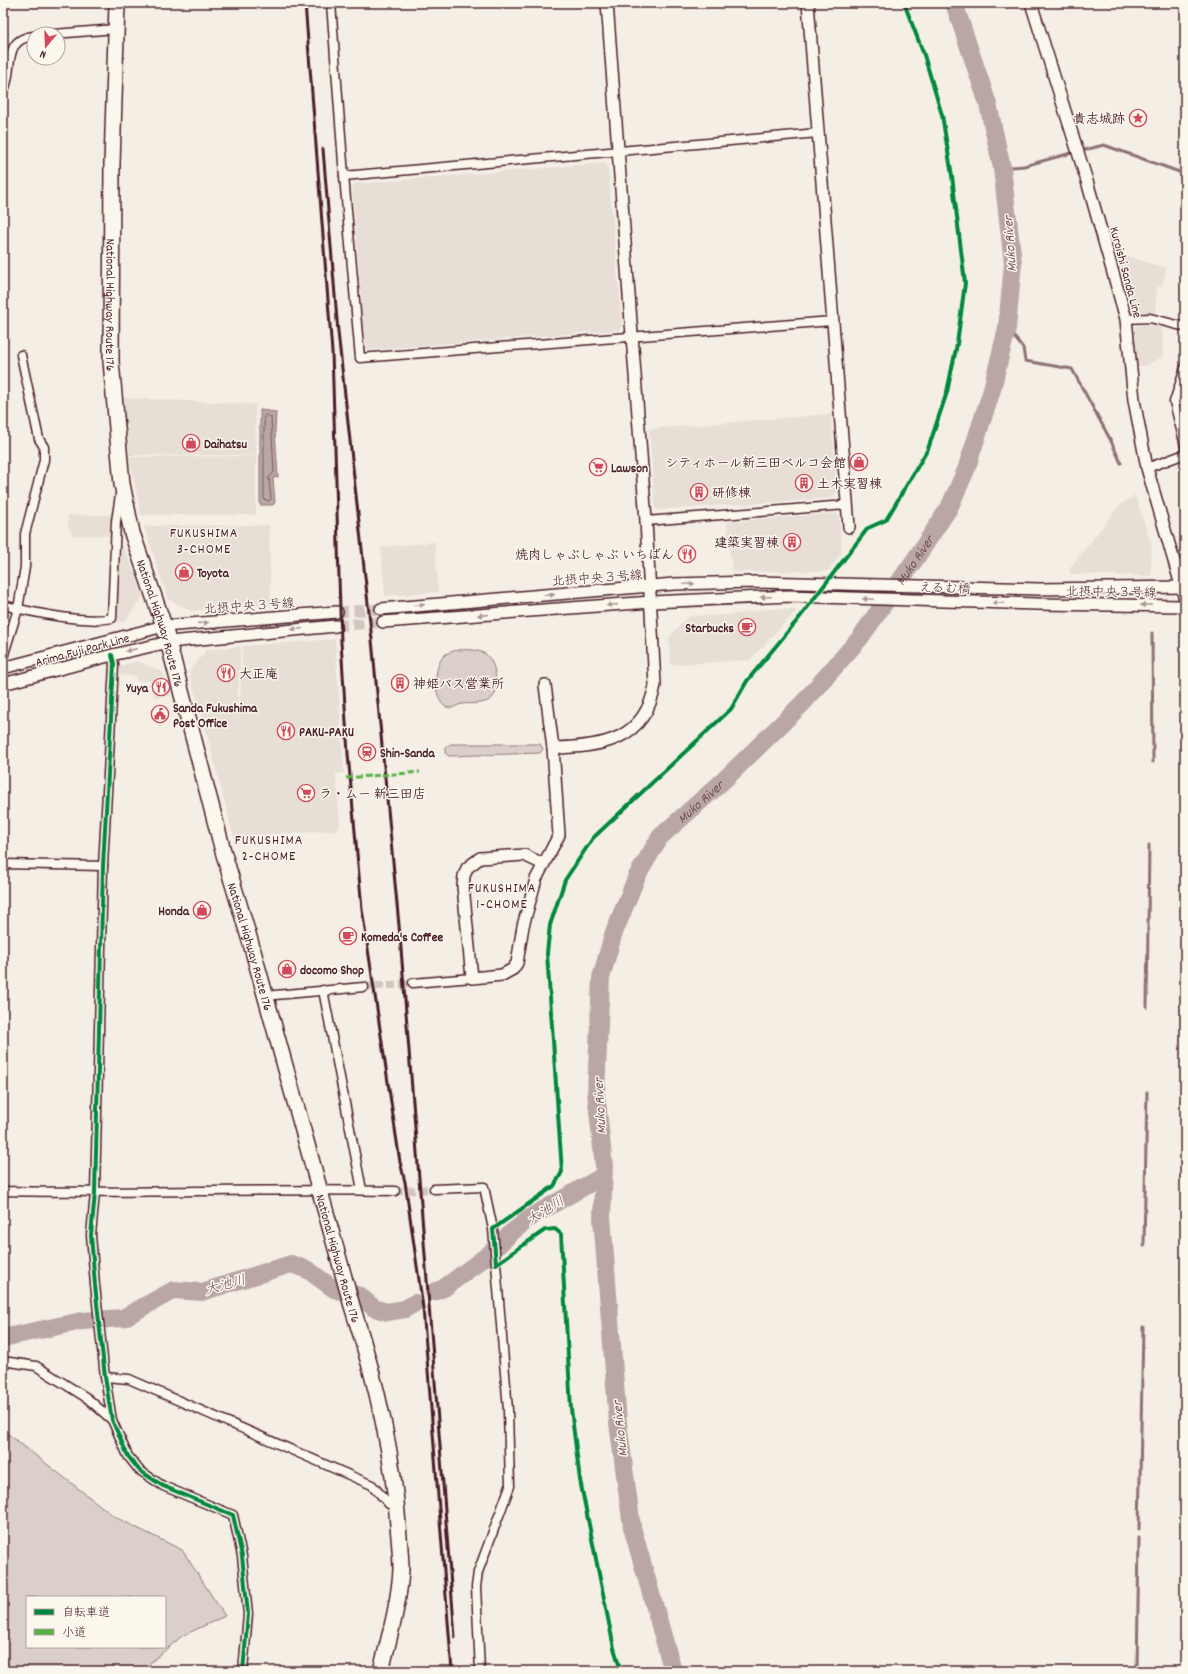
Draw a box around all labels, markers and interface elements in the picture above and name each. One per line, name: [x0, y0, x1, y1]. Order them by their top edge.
north arrow: [26, 26, 66, 66]
text: N: [38, 45, 49, 62]
place icon: 貴志城跡: [1128, 108, 1148, 128]
place label: 貴志城跡: [1073, 111, 1125, 130]
water label: Muko River: [999, 213, 1023, 272]
street label: Kuroishi Sanda Line: [1103, 225, 1146, 321]
street label: National Highway Route 176: [99, 239, 119, 372]
shop icon: Daihatsu: [181, 433, 201, 453]
place label: Daihatsu: [204, 436, 248, 455]
shop icon: シティホール新三田ベルコ会館: [849, 452, 869, 472]
place label: シティホール新三田ベルコ会館: [665, 455, 846, 474]
supermarket icon: Lawson: [588, 457, 608, 477]
place label: Lawson: [611, 460, 648, 479]
building icon: 土木実習棟: [794, 473, 814, 493]
place label: 土木実習棟: [817, 476, 882, 495]
building icon: 研修棟: [689, 482, 709, 502]
place label: 研修棟: [712, 485, 751, 504]
district label: FUKUSHIMA 3-CHOME: [170, 524, 238, 560]
water label: Muko River: [892, 531, 941, 590]
building icon: 建築実習棟: [782, 532, 802, 552]
place label: 建築実習棟: [714, 535, 779, 554]
restaurant icon: 焼肉しゃぶしゃぶ いちばん: [677, 544, 697, 564]
place label: 焼肉しゃぶしゃぶ いちばん: [515, 547, 674, 566]
street label: National Highway Route 176: [130, 557, 187, 689]
shop icon: Toyota: [174, 562, 194, 582]
place label: Toyota: [197, 565, 230, 584]
street label: 北摂中央３号線: [551, 567, 644, 592]
street label: えるむ橋: [919, 579, 971, 600]
one-way arrow: [683, 581, 696, 587]
street label: 北摂中央３号線: [1065, 583, 1158, 604]
one-way arrow: [543, 591, 555, 598]
one-way arrow: [759, 594, 772, 600]
street label: 北摂中央３号線: [203, 595, 296, 620]
one-way arrow: [861, 596, 874, 602]
one-way arrow: [991, 600, 1004, 606]
one-way arrow: [606, 601, 618, 608]
one-way arrow: [413, 602, 425, 609]
one-way arrow: [1139, 602, 1152, 608]
one-way arrow: [477, 611, 489, 618]
cafe icon: Starbucks: [737, 617, 757, 637]
one-way arrow: [197, 619, 209, 626]
place label: Starbucks: [685, 620, 735, 639]
one-way arrow: [291, 626, 303, 632]
street label: Arima Fuji Park Line: [33, 630, 132, 673]
one-way arrow: [124, 648, 137, 654]
restaurant icon: 大正庵: [216, 663, 236, 683]
place label: 大正庵: [239, 666, 278, 685]
building icon: 神姫バス営業所: [390, 673, 410, 693]
place label: 神姫バス営業所: [413, 676, 504, 695]
restaurant icon: Yuya: [151, 677, 171, 697]
place label: Yuya: [125, 680, 149, 699]
place label: Sanda Fukushima Post Office: [173, 700, 258, 734]
public building icon: Sanda Fukushima Post Office: [150, 704, 170, 724]
restaurant icon: PAKU-PAKU: [276, 721, 296, 741]
place label: PAKU-PAKU: [299, 724, 354, 743]
station icon: Shin-Sanda: [357, 742, 377, 762]
place label: Shin-Sanda: [380, 745, 435, 764]
water label: Muko River: [674, 776, 730, 829]
supermarket icon: ラ・ムー 新三田店: [296, 783, 316, 803]
place label: ラ・ムー 新三田店: [319, 786, 426, 805]
district label: FUKUSHIMA 2-CHOME: [235, 831, 303, 867]
district label: FUKUSHIMA 1-CHOME: [468, 879, 536, 915]
street label: National Highway Route 176: [221, 881, 276, 1013]
shop icon: Honda: [192, 900, 212, 920]
place label: Honda: [158, 903, 190, 922]
cafe icon: Komeda's Coffee: [338, 926, 358, 946]
place label: Komeda's Coffee: [361, 929, 443, 948]
shop icon: docomo Shop: [277, 959, 297, 979]
place label: docomo Shop: [300, 962, 364, 981]
water label: Muko River: [589, 1076, 612, 1134]
water label: 大池川: [523, 1192, 569, 1231]
street label: National Highway Route 176: [309, 1193, 364, 1326]
water label: 大池川: [203, 1271, 248, 1301]
water label: Muko River: [608, 1398, 634, 1458]
legend: [26, 1596, 166, 1648]
text: 自転車道: [62, 1605, 110, 1622]
text: 小道: [62, 1625, 86, 1642]

